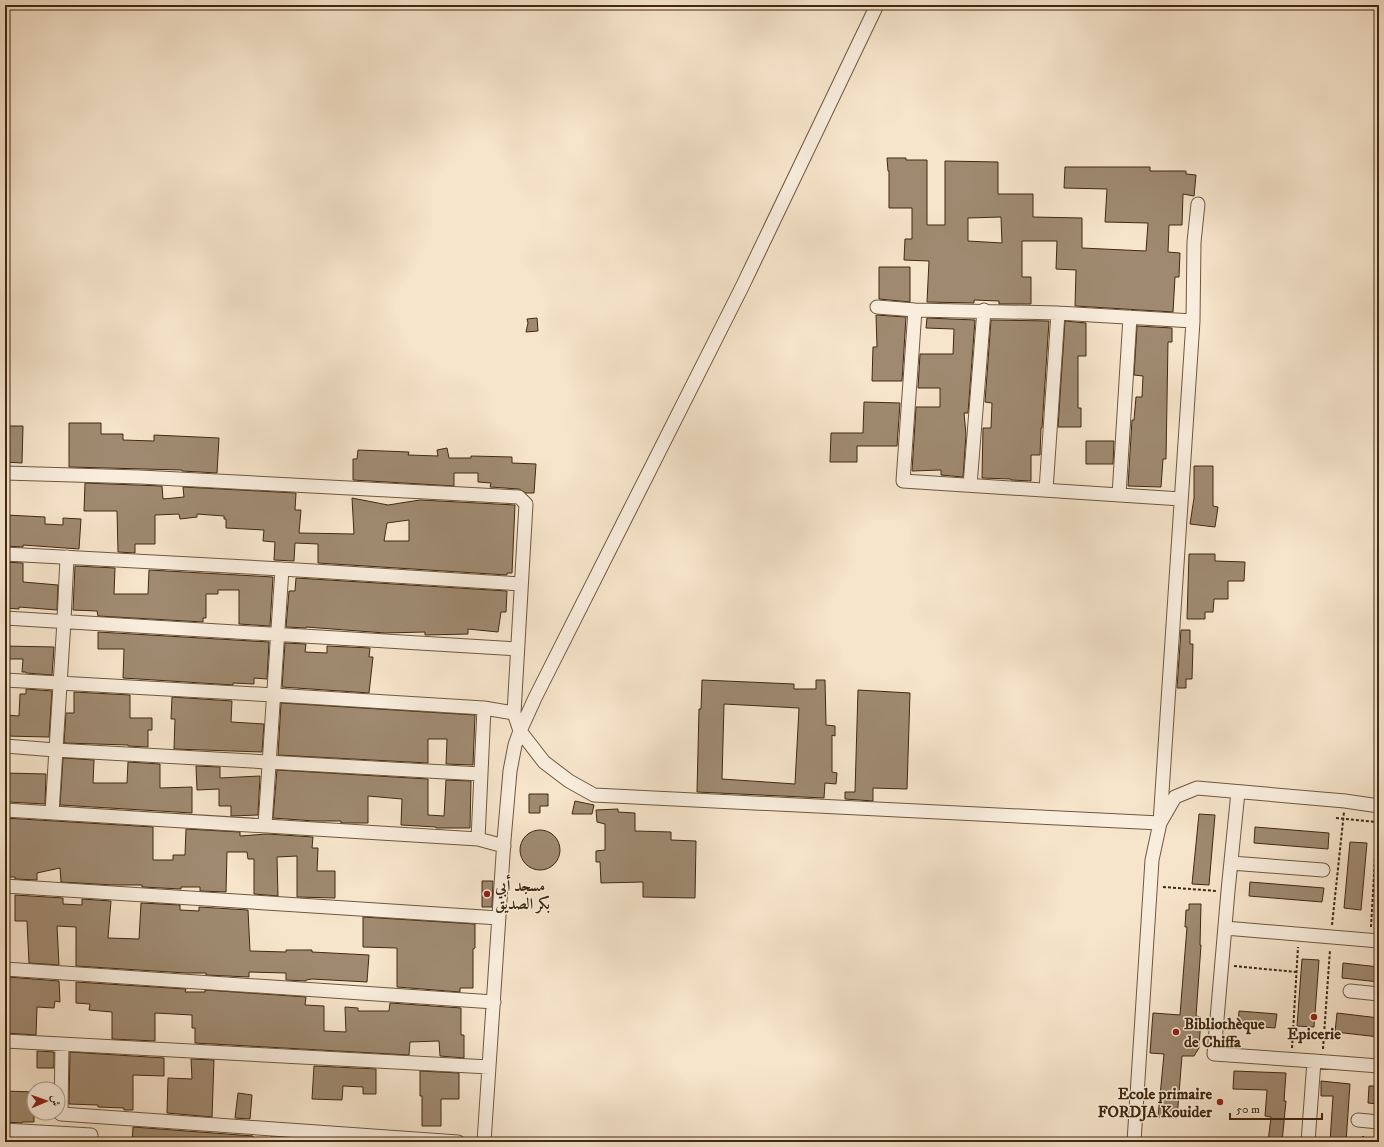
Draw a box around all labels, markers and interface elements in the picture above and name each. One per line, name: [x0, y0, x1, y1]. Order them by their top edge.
place label: مسجد أبي بكر الصديق: [494, 874, 550, 914]
marker: مسجد أبي بكر الصديق: [482, 889, 492, 899]
marker: Epicerie: [1309, 1012, 1319, 1022]
place label: Bibliothèque de Chiffa: [1184, 1014, 1265, 1052]
place label: Epicerie: [1287, 1024, 1341, 1044]
marker: Bibliothèque de Chiffa: [1171, 1027, 1181, 1037]
north arrow: [26, 1081, 66, 1121]
place label: Ecole primaire FORDJA Kouider: [1098, 1084, 1213, 1122]
text: ش: [48, 1095, 62, 1106]
scale bar: [1230, 1095, 1322, 1121]
marker: Ecole primaire FORDJA Kouider: [1215, 1097, 1225, 1107]
text: 50 m: [1236, 1102, 1260, 1117]

